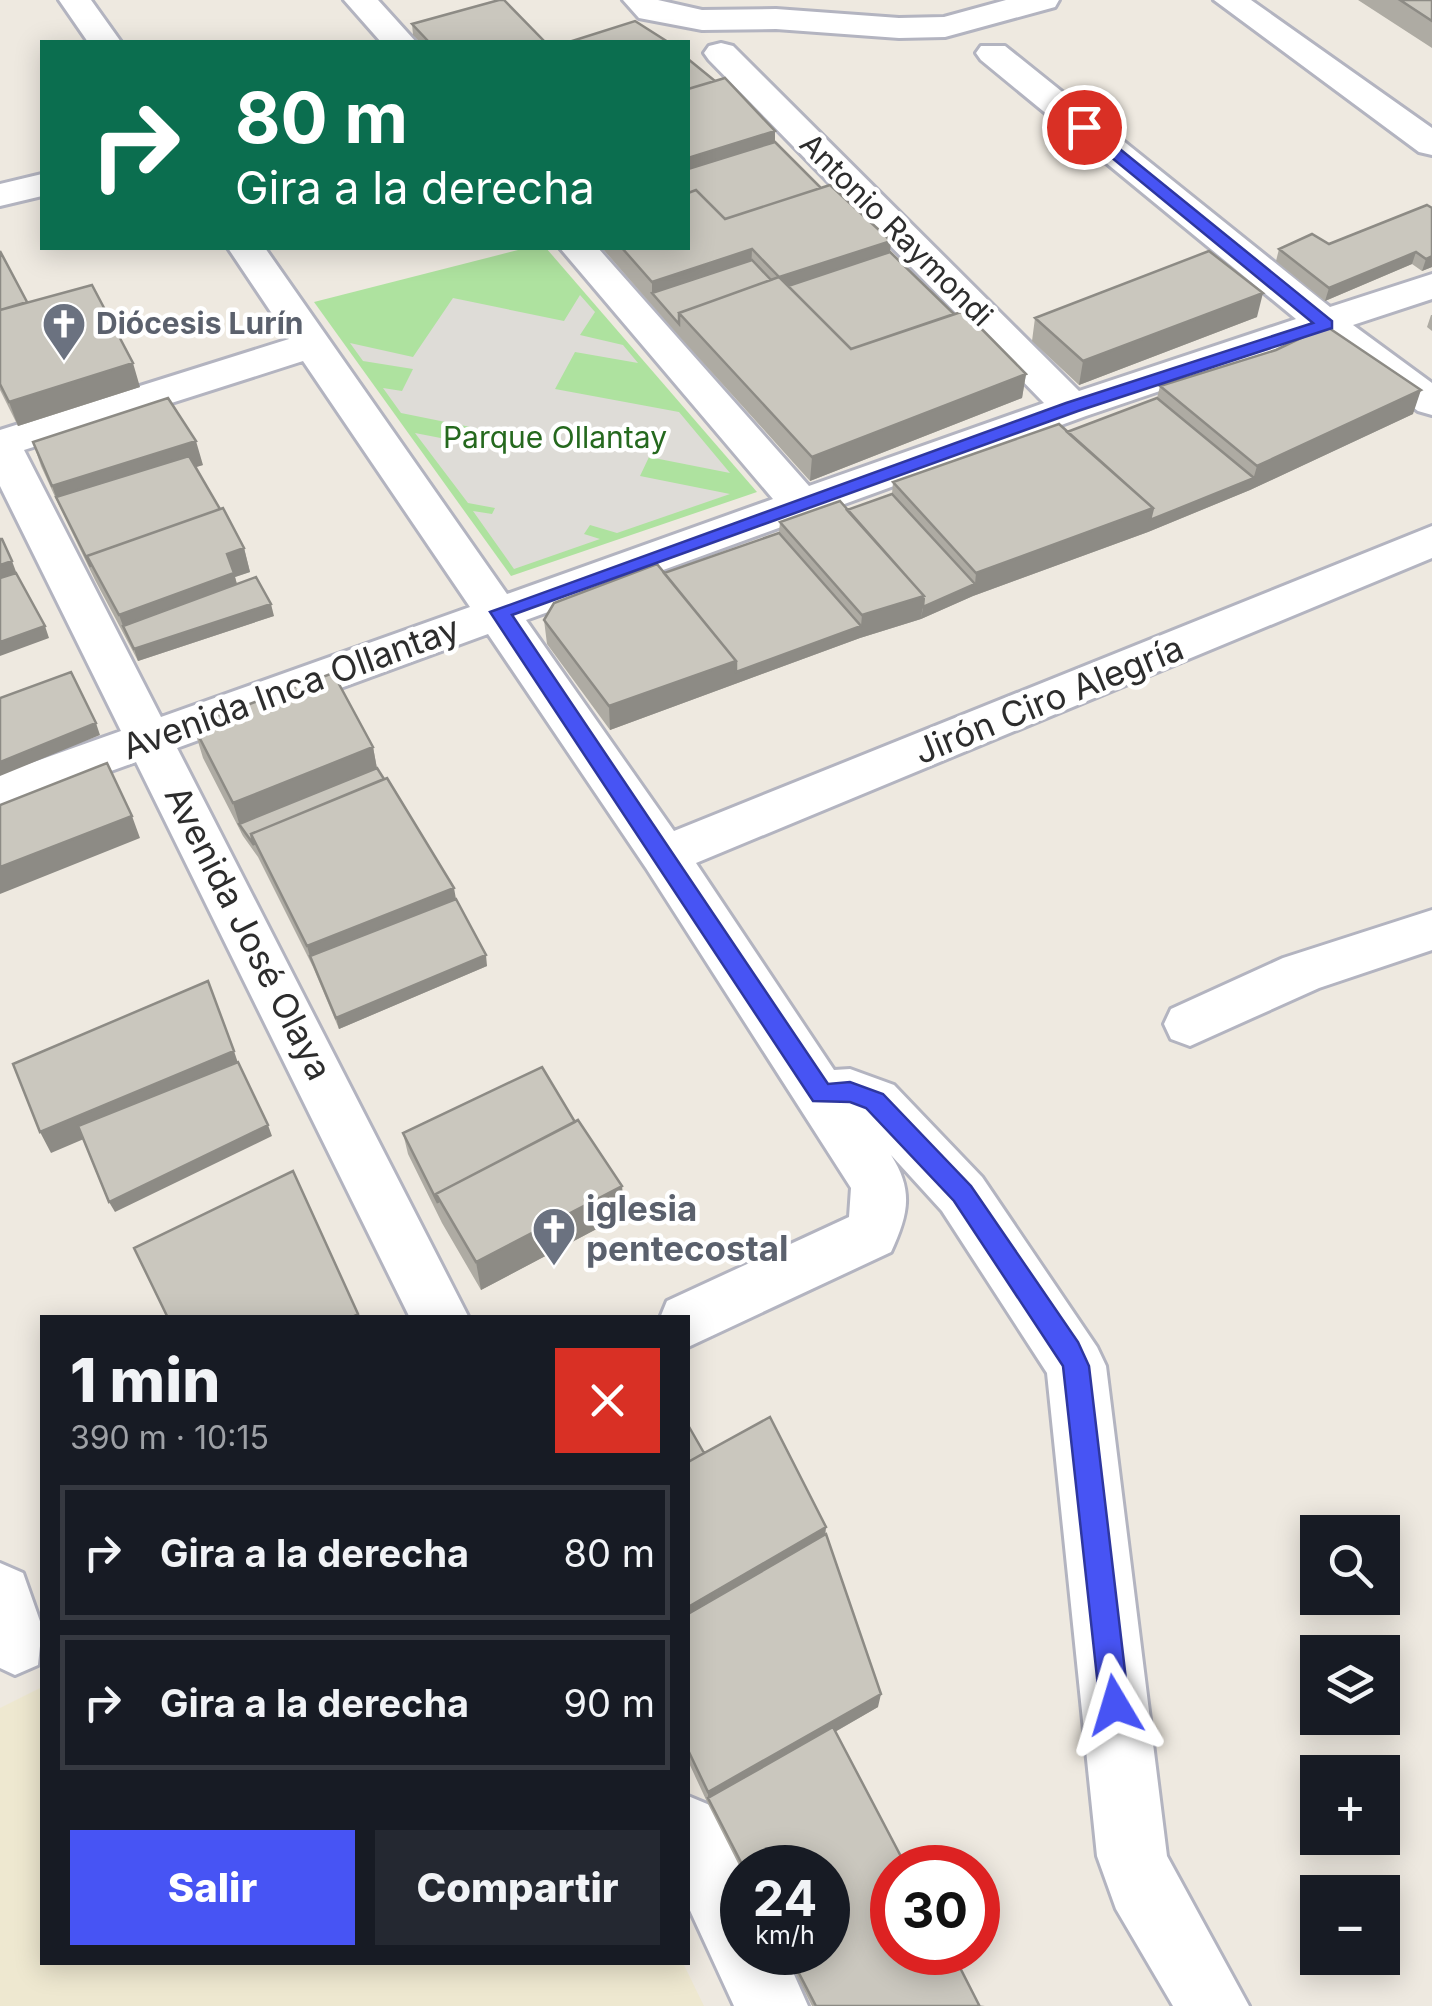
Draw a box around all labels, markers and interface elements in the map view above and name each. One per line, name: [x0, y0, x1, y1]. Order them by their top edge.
text: 80 m: [235, 75, 408, 160]
icon: right: [70, 80, 200, 210]
pin: [1042, 85, 1127, 170]
icon: arrive: [1057, 100, 1112, 155]
street label: Antonio Raymondi: [793, 126, 1000, 333]
text: Gira a la derecha: [235, 160, 595, 215]
church icon: Diócesis Lurín: [41, 301, 87, 362]
place label: Diócesis Lurín: [96, 305, 303, 341]
park label: Parque Ollantay: [443, 419, 667, 455]
street label: Avenida Inca Ollantay: [116, 607, 465, 768]
street label: Jirón Ciro Alegría: [908, 626, 1189, 772]
street label: Avenida José Olaya: [157, 778, 341, 1087]
place label: iglesia pentecostal: [586, 1187, 788, 1269]
church icon: iglesia pentecostal: [531, 1206, 577, 1267]
text: 1 min: [70, 1344, 220, 1416]
button: close: [555, 1348, 660, 1453]
text: 390 m · 10:15: [70, 1418, 269, 1457]
map controls: [1300, 1515, 1400, 1975]
button: search: [1300, 1515, 1400, 1615]
icon: right: [75, 1525, 130, 1580]
text: Gira a la derecha: [160, 1530, 469, 1576]
text: 80 m: [564, 1530, 655, 1576]
button: layers: [1300, 1635, 1400, 1735]
position arrow: [1063, 1653, 1167, 1757]
icon: right: [75, 1675, 130, 1730]
text: Gira a la derecha: [160, 1680, 469, 1726]
text: 90 m: [563, 1680, 655, 1726]
button: +: [1300, 1755, 1400, 1855]
button: Salir: [70, 1830, 355, 1945]
button: Compartir: [375, 1830, 660, 1945]
speed limit sign: 30: [870, 1845, 1000, 1975]
text: 24: [753, 1868, 817, 1928]
button: −: [1300, 1875, 1400, 1975]
text: km/h: [755, 1920, 815, 1950]

